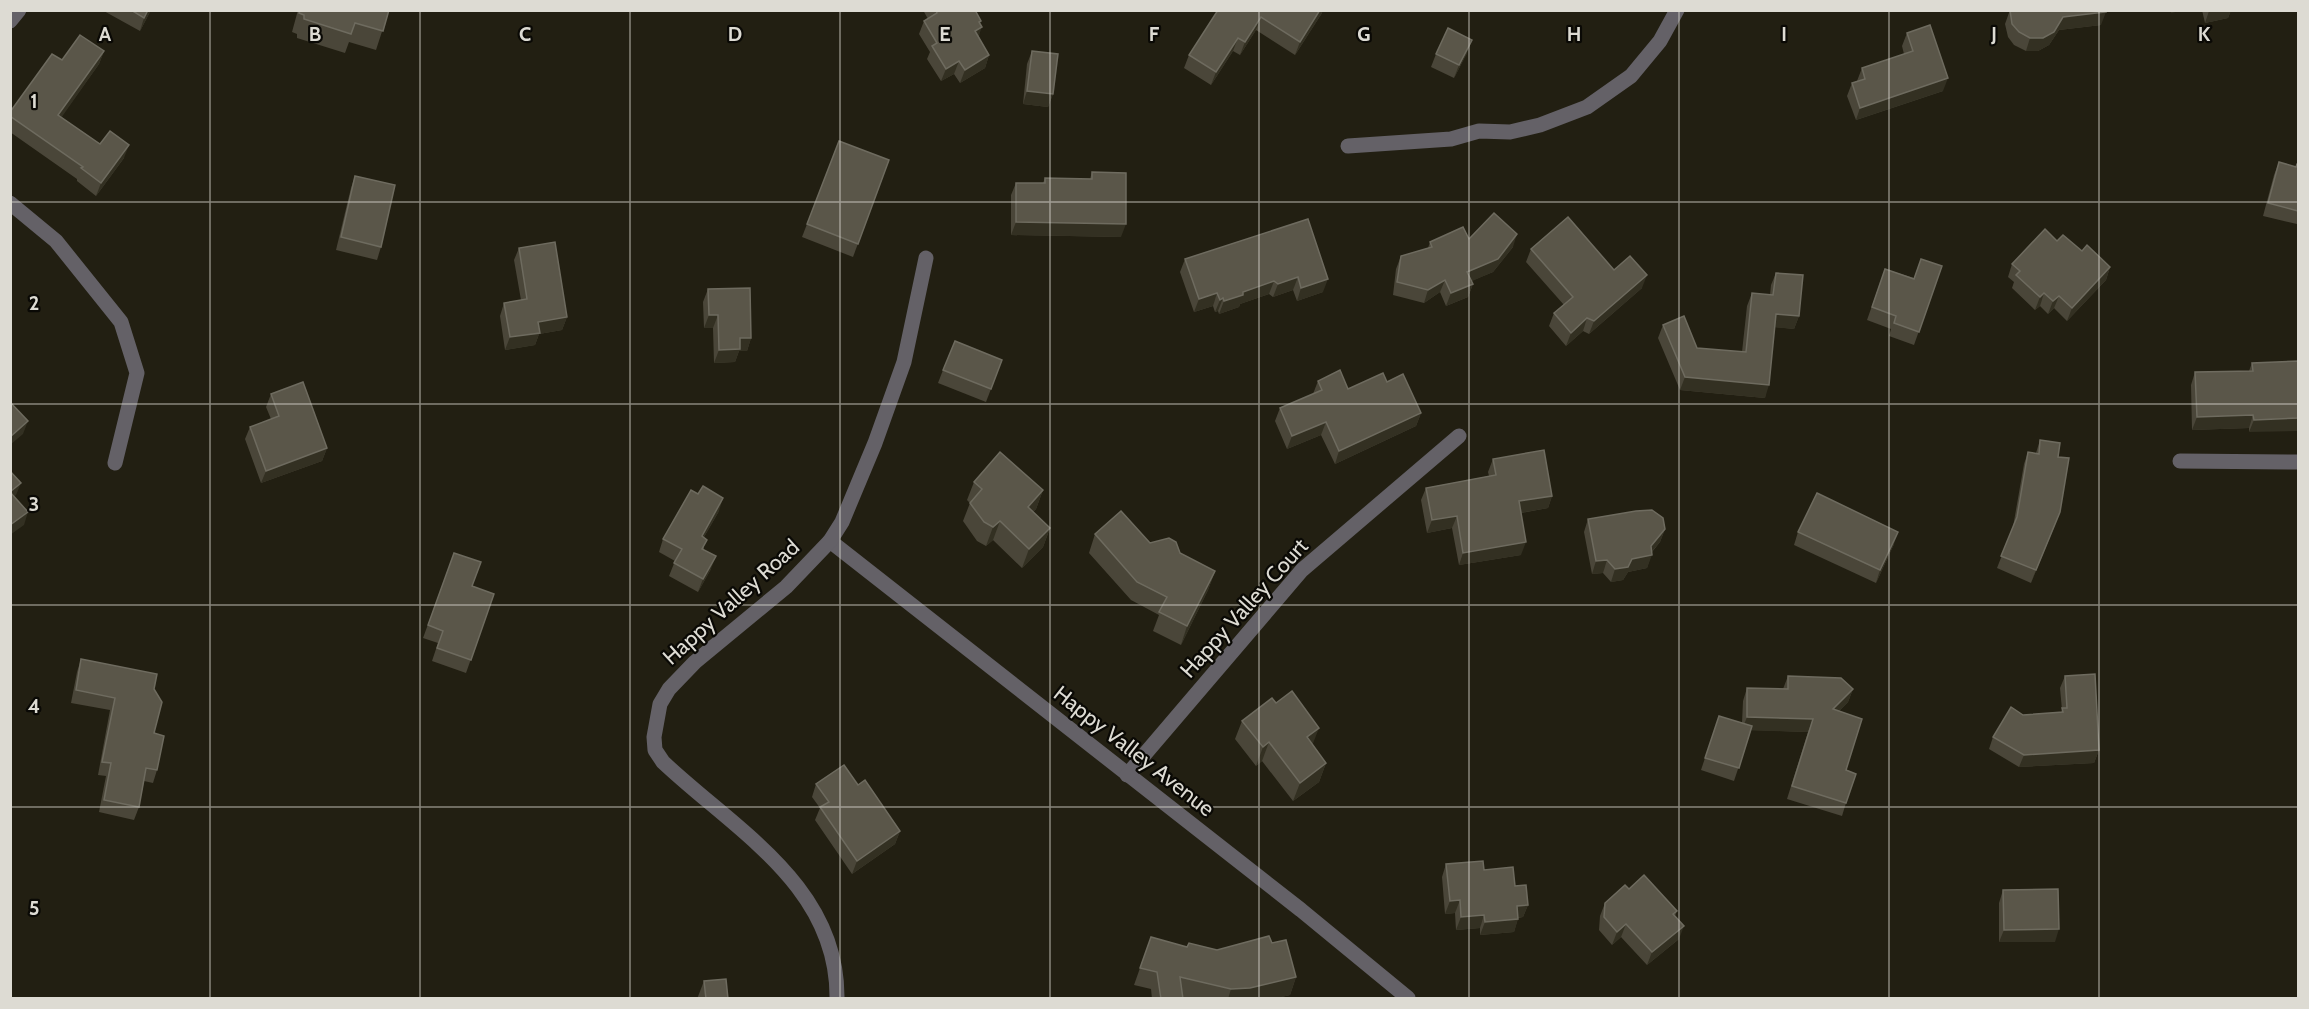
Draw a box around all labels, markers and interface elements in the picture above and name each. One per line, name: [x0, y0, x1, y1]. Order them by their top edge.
text: A: [99, 22, 112, 46]
text: B: [309, 22, 321, 46]
text: C: [519, 22, 531, 46]
text: D: [728, 22, 742, 46]
text: E: [939, 22, 951, 46]
text: F: [1149, 22, 1160, 46]
text: G: [1357, 22, 1371, 46]
text: H: [1567, 22, 1581, 46]
text: I: [1781, 22, 1787, 46]
text: J: [1990, 22, 1997, 46]
text: K: [2198, 22, 2211, 46]
text: 1: [30, 89, 38, 113]
text: 2: [29, 291, 39, 315]
text: 3: [29, 492, 39, 516]
street label: Happy Valley Court: [1174, 532, 1314, 683]
street label: Happy Valley Road: [657, 534, 805, 670]
street label: Happy Valley Avenue: [1048, 680, 1220, 822]
text: 4: [28, 694, 40, 718]
text: 5: [29, 896, 39, 920]

